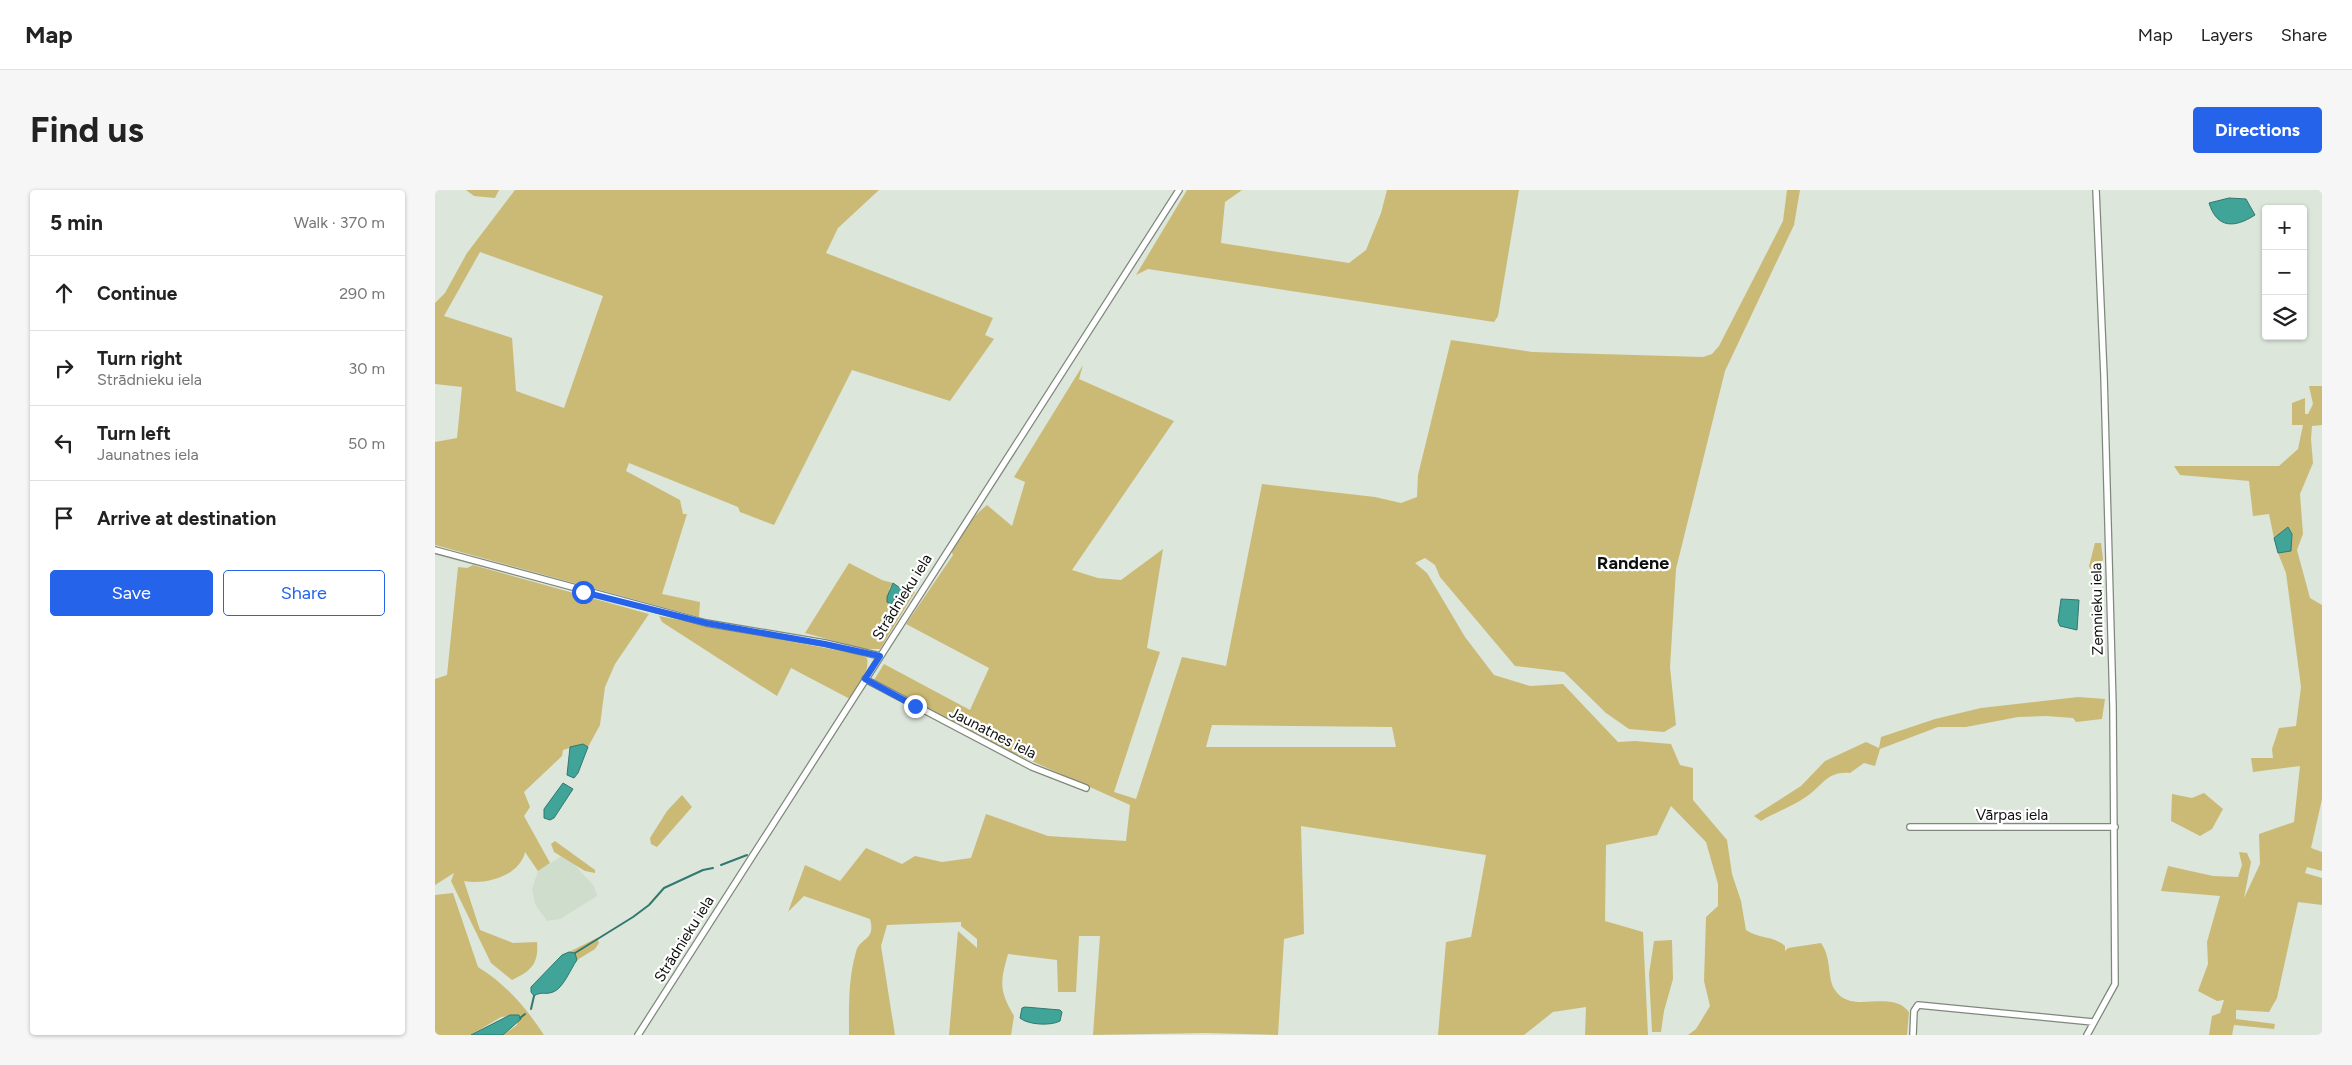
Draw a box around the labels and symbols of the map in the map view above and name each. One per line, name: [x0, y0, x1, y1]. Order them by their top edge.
street label: Strādnieku iela: [868, 551, 936, 643]
district label: Randene: [1597, 552, 1669, 574]
street label: Zemnieku iela: [2087, 563, 2107, 655]
route start: [572, 581, 595, 604]
route end: [904, 695, 927, 718]
street label: Jaunatnes iela: [946, 703, 1040, 763]
street label: Vārpas iela: [1976, 806, 2048, 824]
street label: Strādnieku iela: [650, 893, 718, 985]

